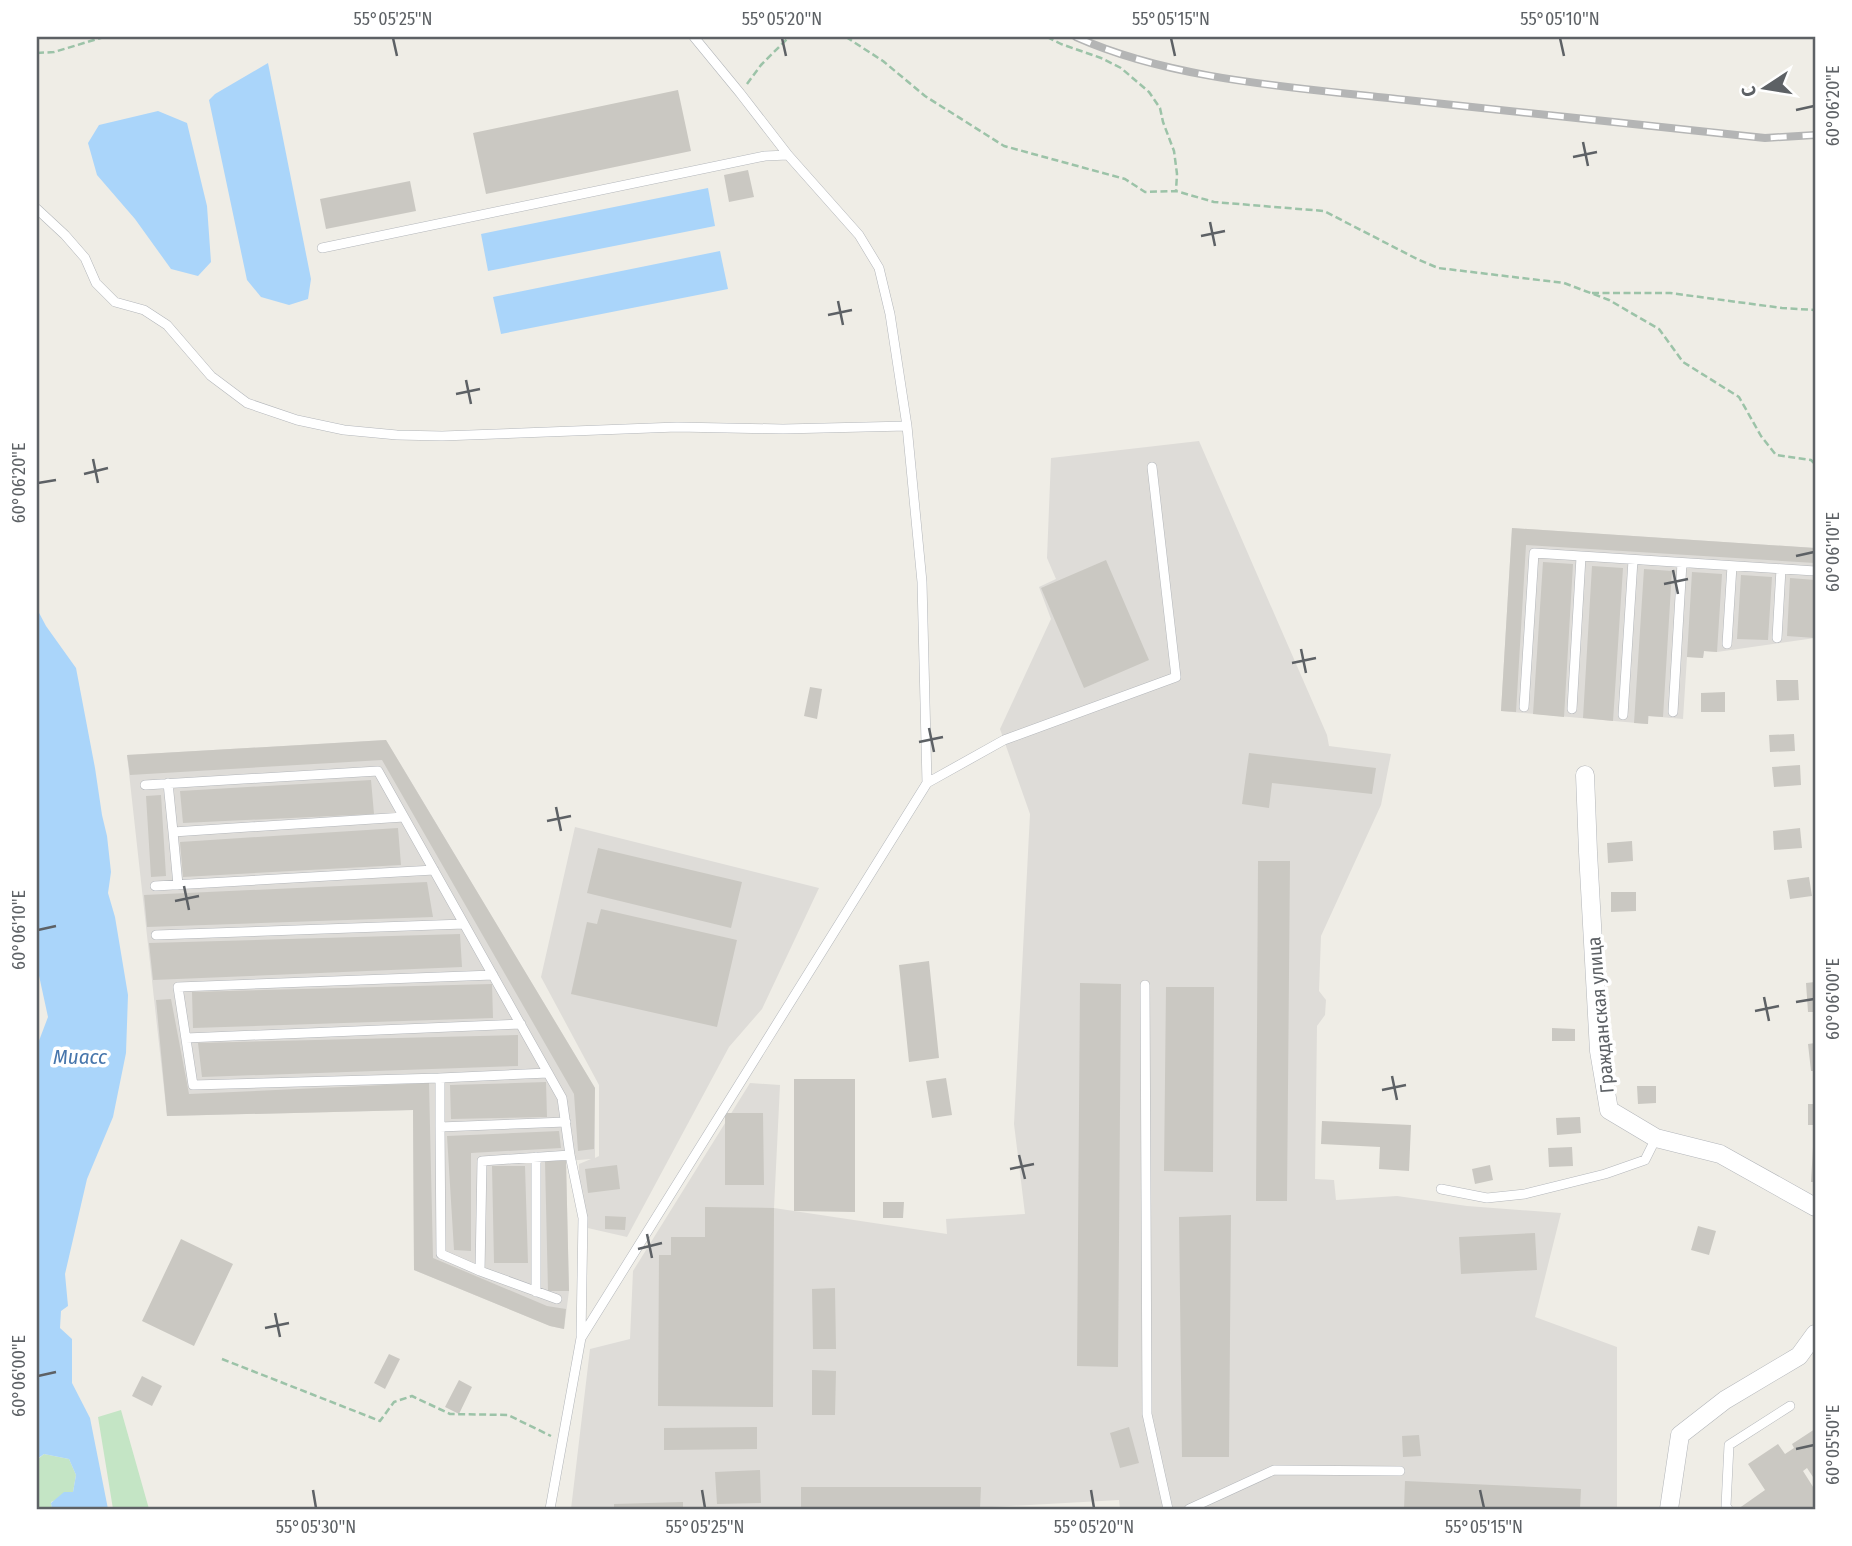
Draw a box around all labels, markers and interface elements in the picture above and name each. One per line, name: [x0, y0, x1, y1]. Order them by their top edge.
text: 55°05'25"N: [354, 8, 432, 30]
text: 55°05'20"N: [742, 8, 822, 30]
text: 55°05'15"N: [1132, 8, 1210, 30]
text: 55°05'10"N: [1520, 8, 1600, 30]
north arrow: [1730, 52, 1800, 122]
text: 60°06'20"E: [1822, 66, 1844, 146]
text: С: [1737, 84, 1761, 99]
text: 60°06'20"E: [8, 443, 30, 523]
text: 60°06'10"E: [1822, 512, 1844, 592]
text: 60°06'10"E: [8, 890, 30, 970]
street label: Гражданская улица: [1582, 936, 1619, 1094]
text: 60°06'00"E: [1822, 958, 1844, 1040]
water label: Миасс: [53, 1044, 108, 1070]
text: 60°06'00"E: [8, 1335, 30, 1417]
text: 60°05'50"E: [1822, 1405, 1844, 1485]
text: 55°05'30"N: [276, 1516, 356, 1538]
text: 55°05'25"N: [666, 1516, 744, 1538]
text: 55°05'20"N: [1054, 1516, 1134, 1538]
text: 55°05'15"N: [1445, 1516, 1523, 1538]

